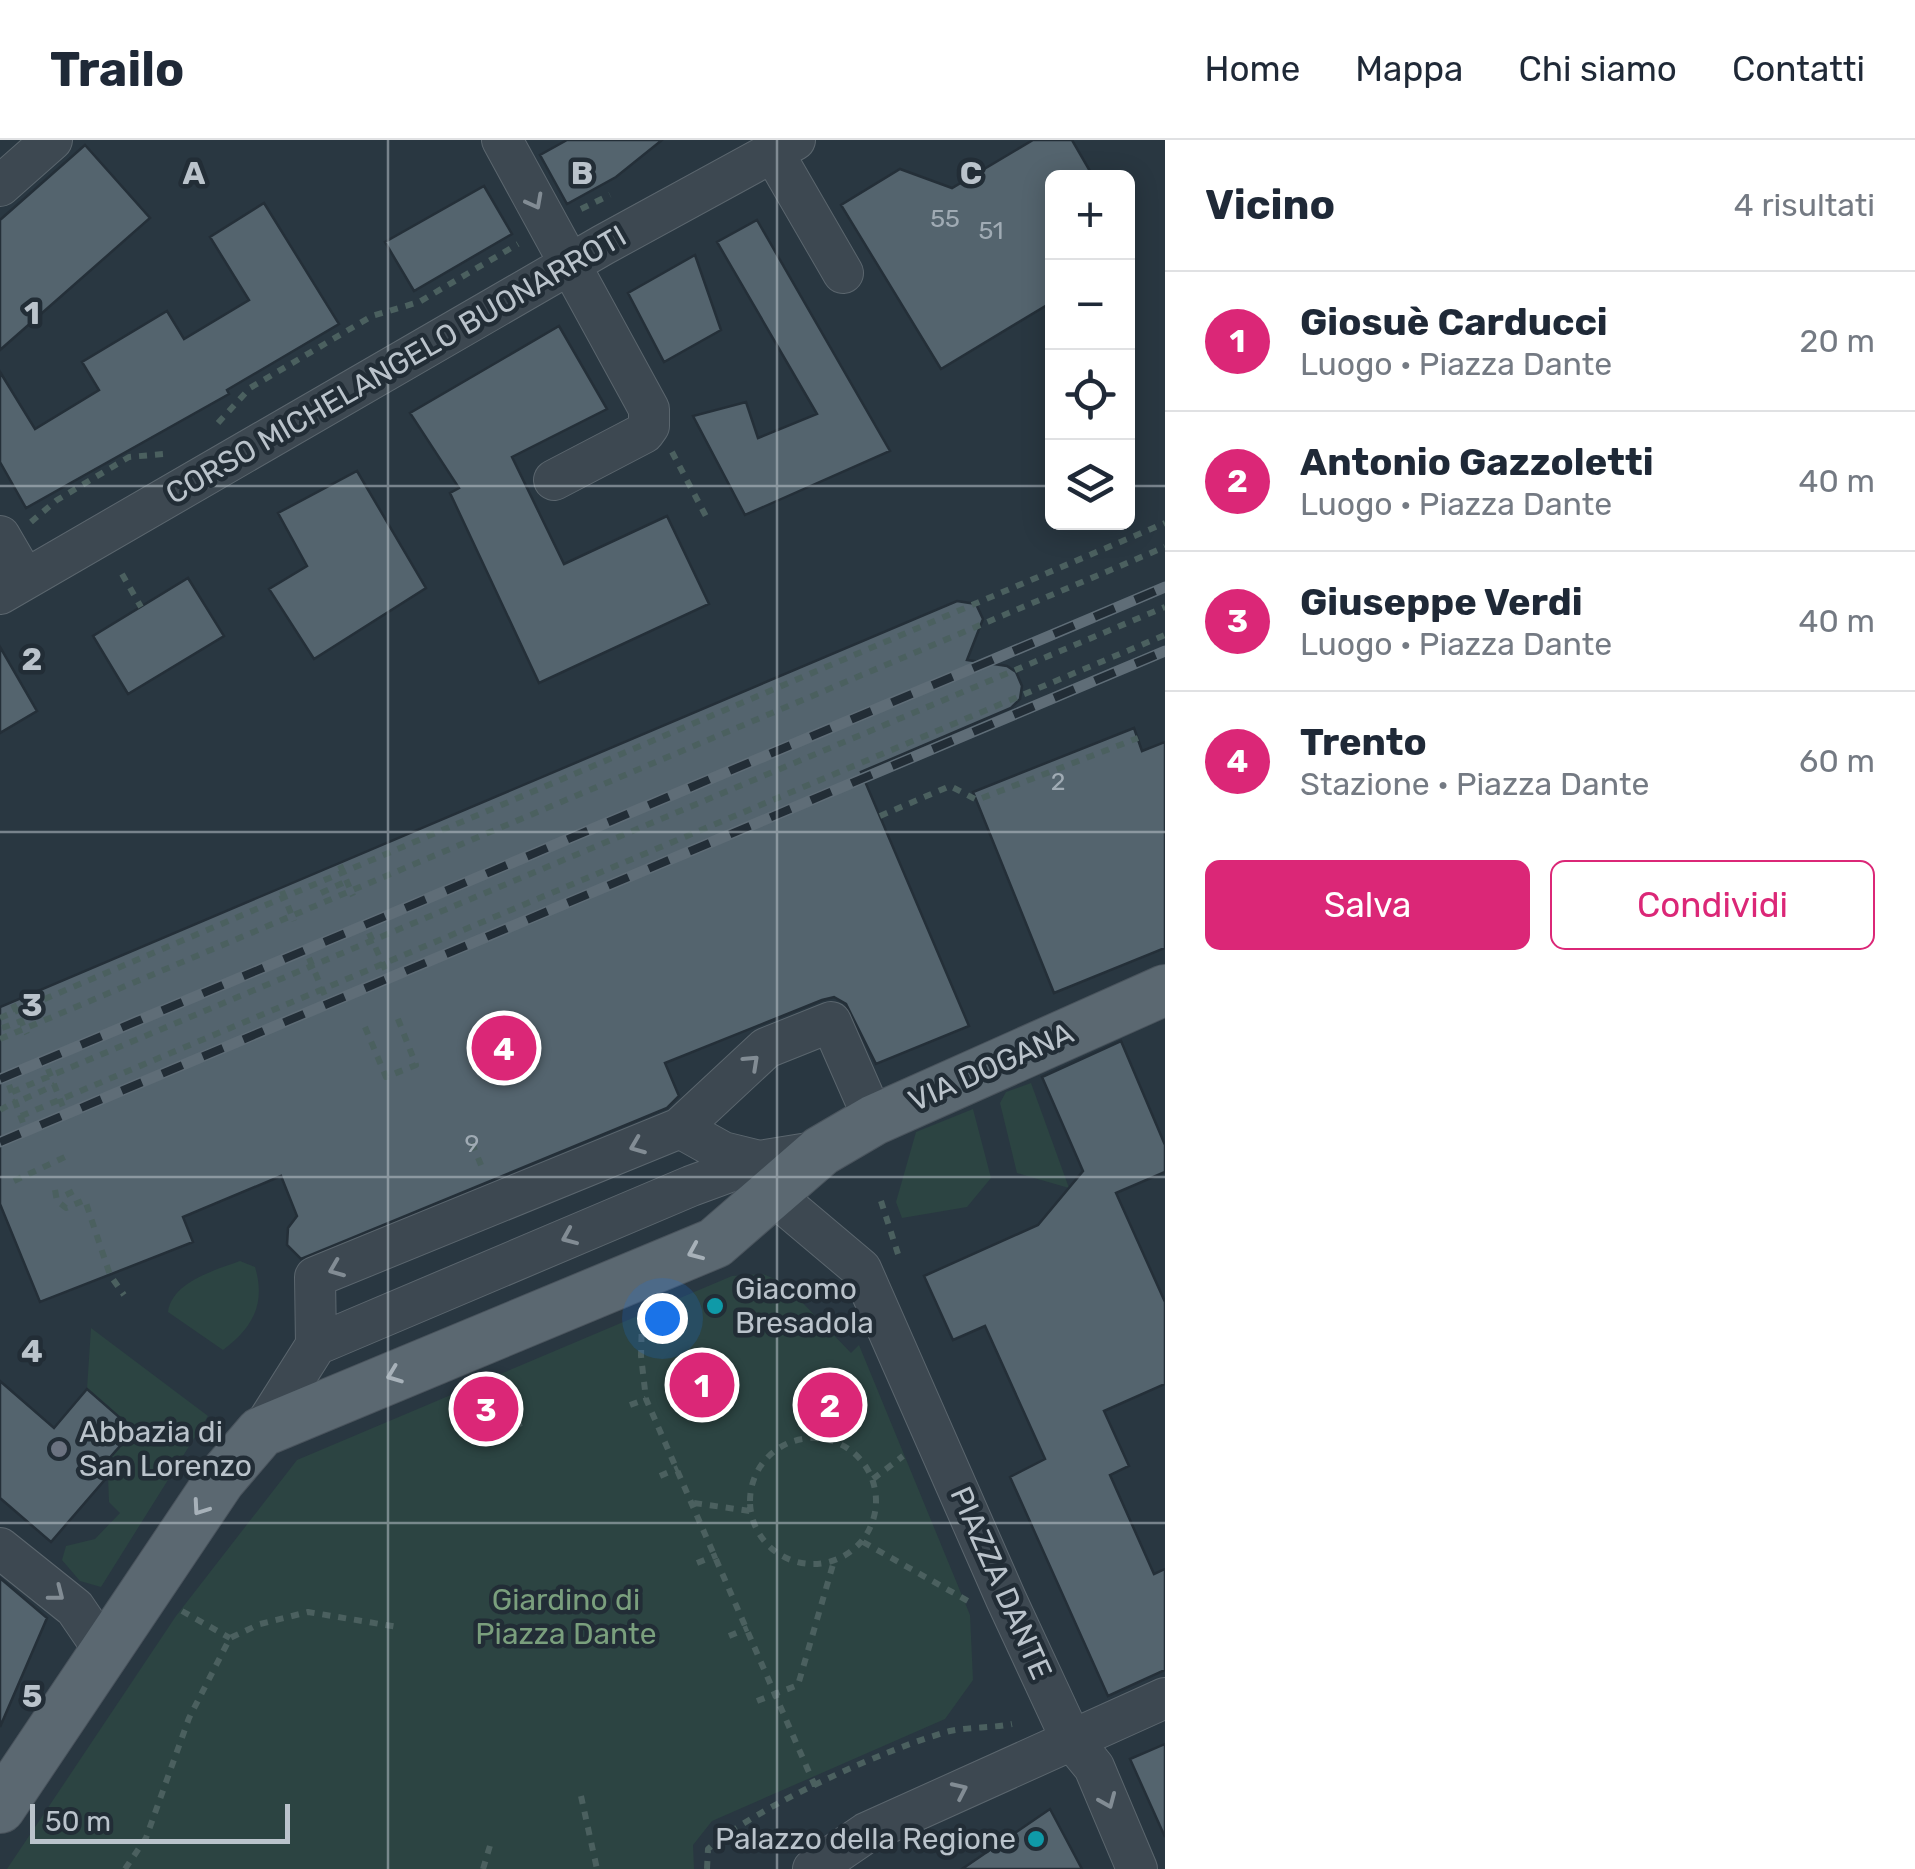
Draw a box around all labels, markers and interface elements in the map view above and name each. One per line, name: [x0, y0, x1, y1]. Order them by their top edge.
text: Trailo: [50, 41, 184, 98]
text: Home: [1204, 48, 1300, 90]
text: Mappa: [1355, 48, 1463, 90]
text: Chi siamo: [1518, 48, 1677, 90]
text: Contatti: [1732, 48, 1865, 90]
text: A: [183, 154, 206, 192]
text: B: [571, 154, 593, 192]
text: C: [960, 154, 982, 192]
map controls: [1045, 170, 1135, 530]
button: +: [1045, 170, 1135, 260]
text: Vicino: [1205, 180, 1335, 230]
text: 4 risultati: [1734, 186, 1875, 224]
one-way arrow: [523, 192, 542, 210]
house number: 55: [930, 204, 960, 233]
house number: 51: [978, 216, 1004, 245]
street label: CORSO MICHELANGELO BUONARROTI: [159, 218, 633, 512]
button: −: [1045, 260, 1135, 350]
text: 1: [24, 294, 40, 332]
text: Giosuè Carducci: [1300, 299, 1608, 345]
text: 1: [1230, 322, 1245, 360]
text: 20 m: [1800, 322, 1875, 360]
text: Luogo · Piazza Dante: [1300, 345, 1612, 383]
button: locate: [1045, 350, 1135, 440]
text: Antonio Gazzoletti: [1300, 439, 1654, 485]
button: layers: [1045, 440, 1135, 530]
text: 2: [1227, 462, 1248, 500]
text: 40 m: [1799, 462, 1875, 500]
text: Luogo · Piazza Dante: [1300, 485, 1612, 523]
text: Giuseppe Verdi: [1300, 579, 1583, 625]
text: 3: [1227, 602, 1248, 640]
text: 40 m: [1799, 602, 1875, 640]
text: Luogo · Piazza Dante: [1300, 625, 1612, 663]
text: 2: [22, 640, 42, 678]
text: Trento: [1300, 719, 1427, 765]
text: 4: [1227, 742, 1248, 780]
text: 60 m: [1799, 742, 1875, 780]
text: Stazione · Piazza Dante: [1300, 765, 1649, 803]
house number: 2: [1051, 767, 1065, 796]
button: Salva: [1205, 860, 1530, 950]
button: Condividi: [1550, 860, 1875, 950]
text: 3: [21, 986, 43, 1024]
pin: 4: [472, 1010, 536, 1086]
street label: VIA DOGANA: [903, 1015, 1079, 1119]
one-way arrow: [740, 1056, 758, 1074]
house number: 9: [465, 1129, 479, 1158]
one-way arrow: [629, 1134, 647, 1154]
one-way arrow: [561, 1226, 579, 1246]
one-way arrow: [687, 1240, 705, 1260]
one-way arrow: [328, 1257, 346, 1277]
place label: Giacomo Bresadola: [735, 1271, 874, 1341]
your location: [637, 1293, 688, 1344]
marker: Giacomo Bresadola: [704, 1295, 726, 1317]
text: 4: [21, 1332, 43, 1370]
pin: 1: [670, 1348, 734, 1422]
one-way arrow: [386, 1363, 403, 1383]
pin: 2: [798, 1368, 862, 1442]
pin: 3: [454, 1372, 518, 1446]
place label: Abbazia di San Lorenzo: [79, 1414, 252, 1484]
marker: Abbazia di San Lorenzo: [48, 1438, 70, 1460]
street label: PIAZZA DANTE: [942, 1481, 1060, 1685]
one-way arrow: [194, 1497, 212, 1515]
one-way arrow: [45, 1582, 63, 1600]
park label: Giardino di Piazza Dante: [475, 1582, 657, 1652]
text: 5: [22, 1677, 42, 1715]
one-way arrow: [950, 1782, 968, 1802]
one-way arrow: [1096, 1791, 1116, 1809]
scale bar: [30, 1799, 290, 1844]
text: 50 m: [45, 1805, 111, 1838]
place label: Palazzo della Regione: [715, 1821, 1016, 1857]
marker: Palazzo della Regione: [1025, 1828, 1047, 1850]

